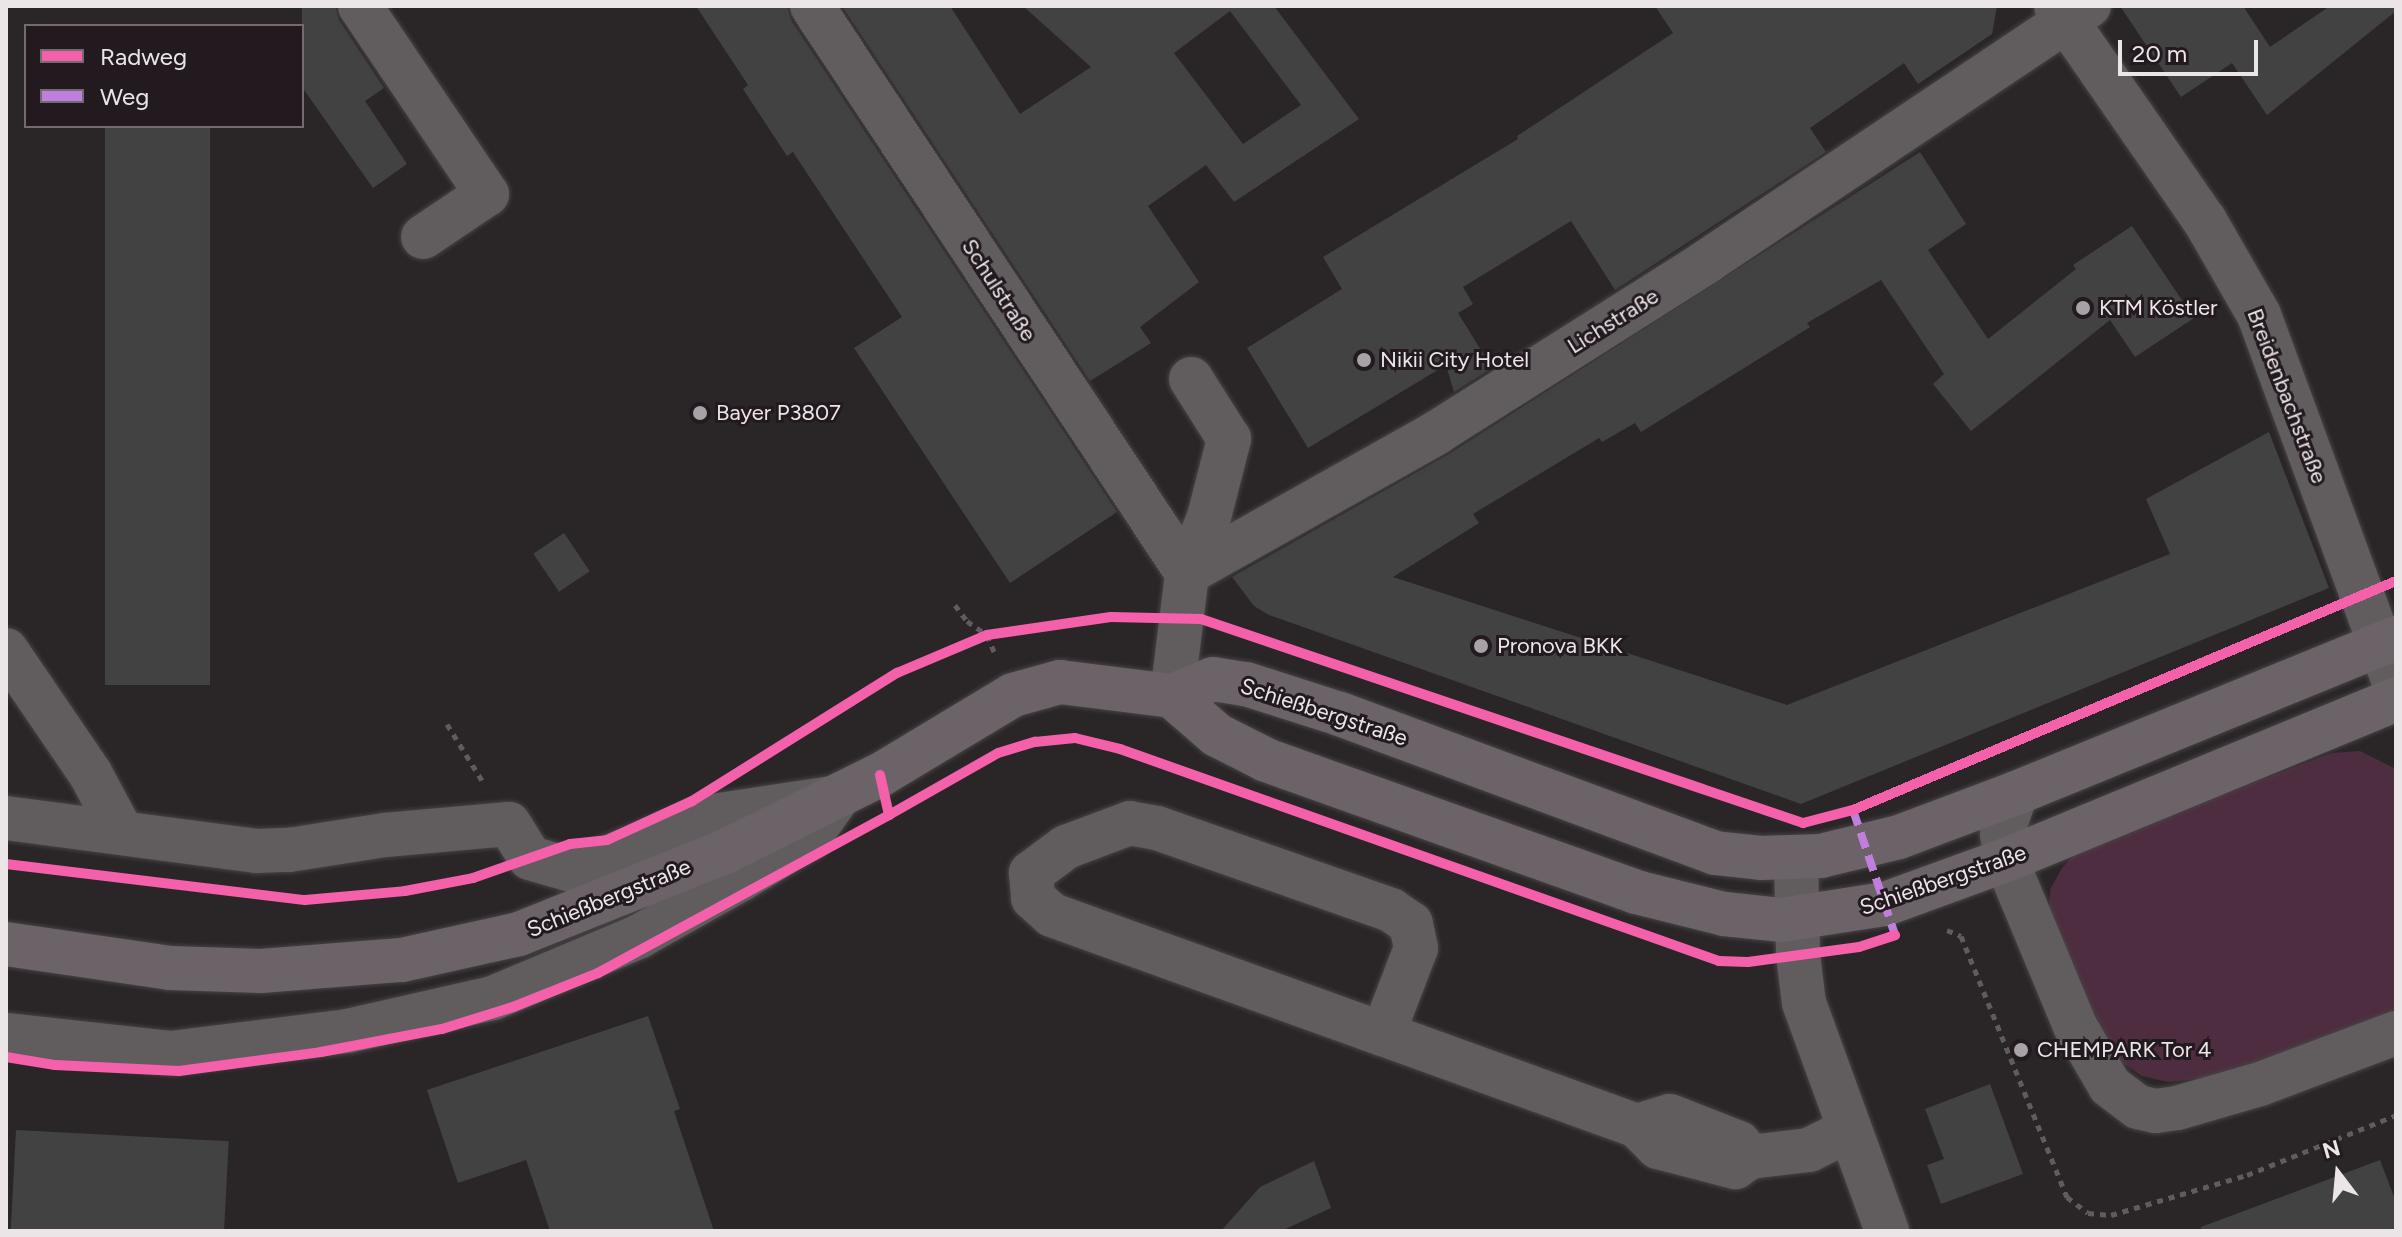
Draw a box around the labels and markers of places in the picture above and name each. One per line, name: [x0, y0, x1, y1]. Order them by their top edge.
place label: KTM Köstler: [2099, 295, 2217, 321]
marker: KTM Köstler: [2074, 299, 2092, 317]
place label: Nikii City Hotel: [1380, 347, 1529, 373]
marker: Nikii City Hotel: [1355, 351, 1373, 369]
place label: Bayer P3807: [716, 400, 841, 426]
marker: Bayer P3807: [691, 404, 709, 422]
place label: Pronova BKK: [1497, 633, 1623, 659]
marker: Pronova BKK: [1472, 637, 1490, 655]
place label: CHEMPARK Tor 4: [2037, 1037, 2211, 1063]
marker: CHEMPARK Tor 4: [2012, 1041, 2030, 1059]

